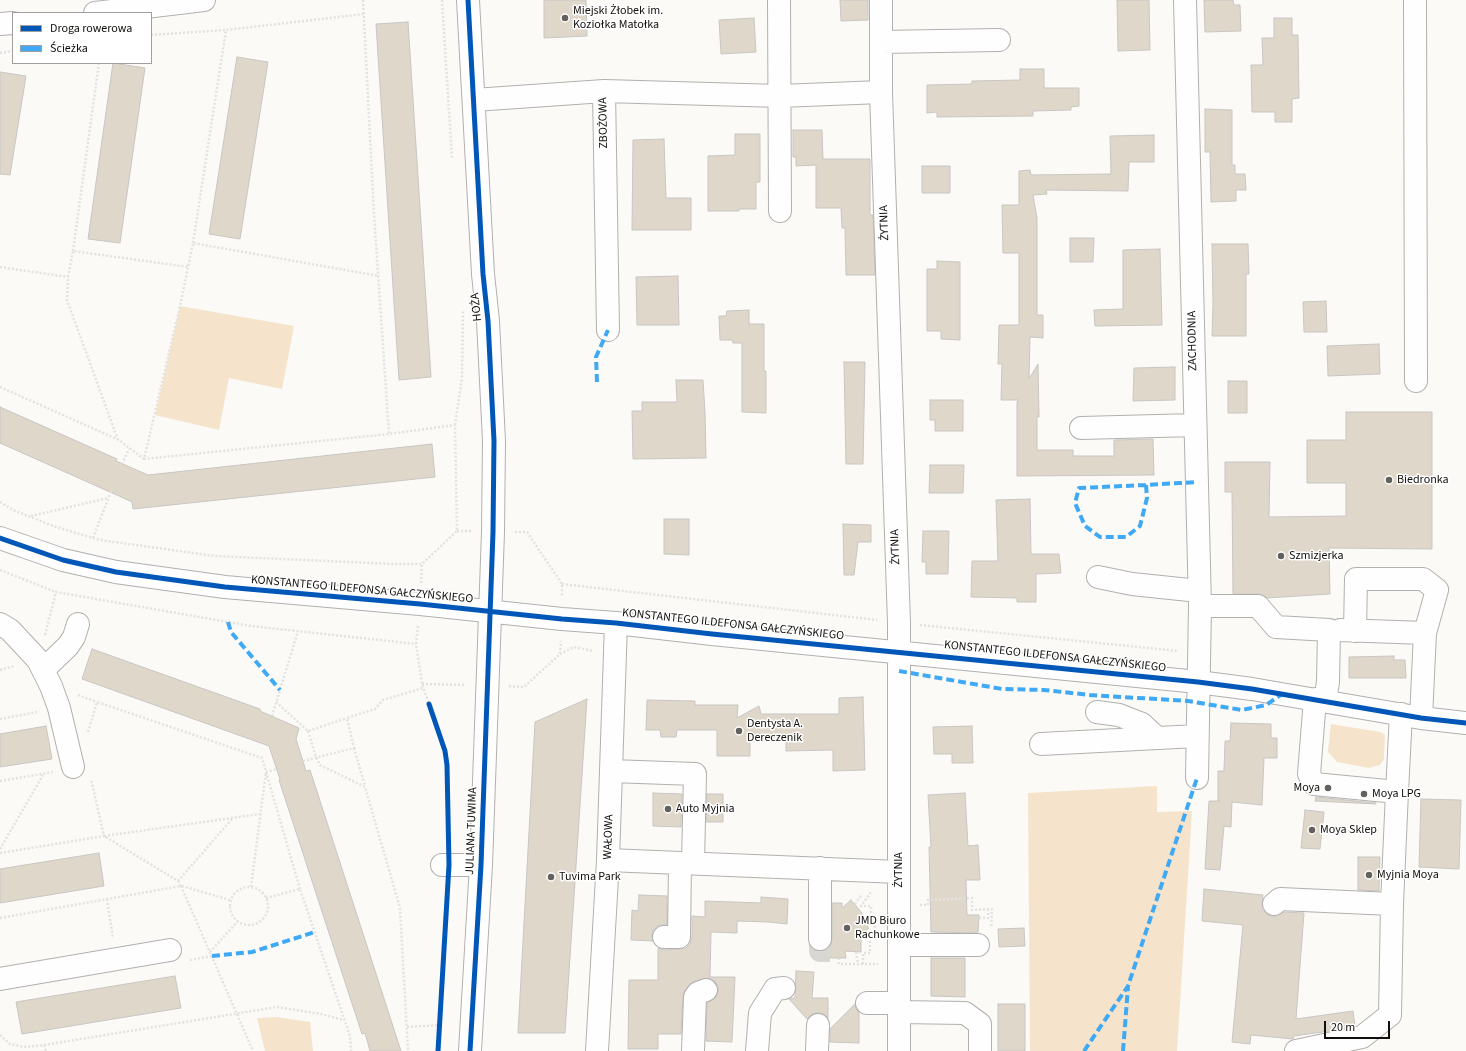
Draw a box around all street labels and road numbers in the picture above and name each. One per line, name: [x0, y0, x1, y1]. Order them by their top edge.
street label: ZBOŻOWA: [596, 97, 612, 149]
street label: ŻYTNIA: [877, 205, 893, 241]
street label: HOŻA: [468, 292, 486, 322]
street label: ZACHODNIA: [1185, 311, 1201, 371]
street label: ŻYTNIA: [888, 529, 904, 565]
street label: KONSTANTEGO ILDEFONSA GAŁCZYŃSKIEGO: [250, 573, 474, 607]
street label: KONSTANTEGO ILDEFONSA GAŁCZYŃSKIEGO: [621, 606, 845, 644]
street label: KONSTANTEGO ILDEFONSA GAŁCZYŃSKIEGO: [943, 638, 1167, 676]
street label: JULIANA TUWIMA: [463, 787, 481, 875]
street label: WAŁOWA: [601, 814, 617, 860]
street label: ŻYTNIA: [892, 852, 906, 888]

